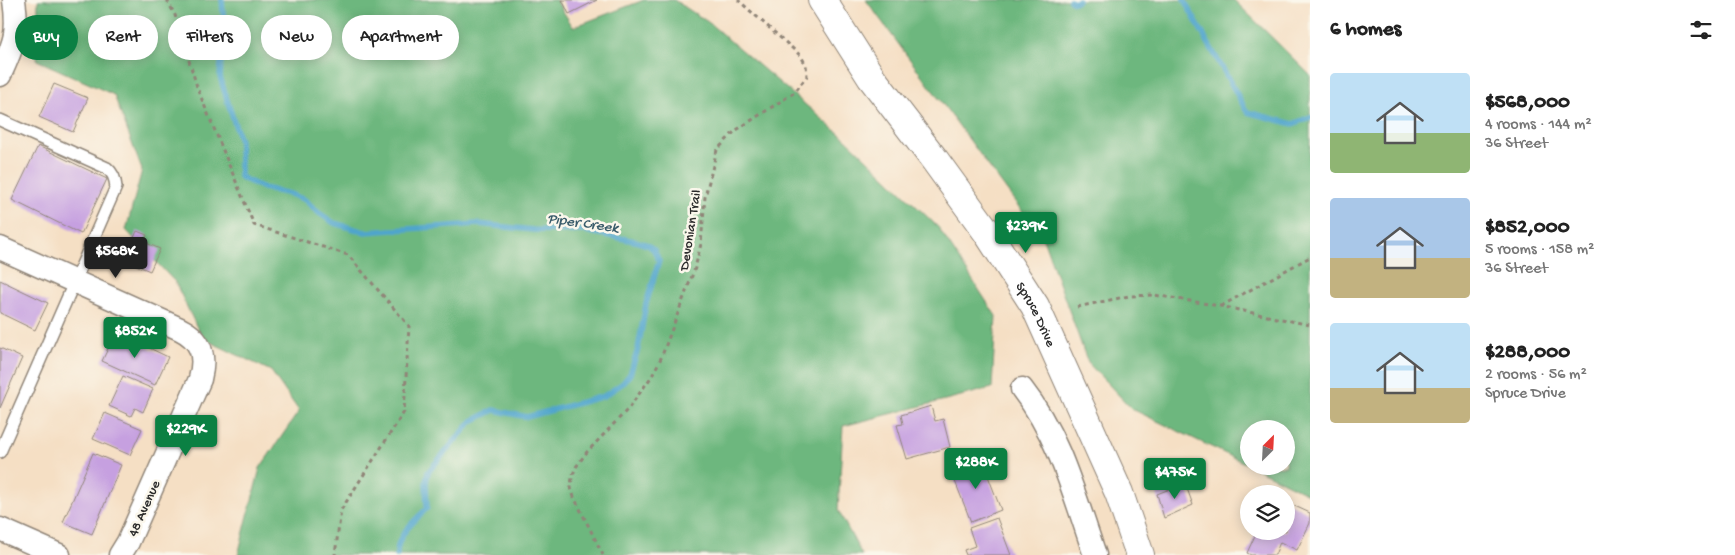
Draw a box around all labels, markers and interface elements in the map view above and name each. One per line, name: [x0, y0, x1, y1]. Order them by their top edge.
chip: Buy: [15, 15, 78, 60]
chip: Rent: [88, 15, 158, 60]
chip: Filters: [168, 15, 251, 60]
chip: New: [261, 15, 332, 60]
chip: Apartment: [342, 15, 459, 60]
icon: filters: [1687, 16, 1715, 44]
text: 6 homes: [1330, 18, 1401, 43]
text: $568,000: [1485, 91, 1570, 116]
icon: home: [1370, 93, 1430, 153]
text: 4 rooms · 144 m²: [1485, 116, 1592, 135]
text: 36 Street: [1485, 135, 1548, 154]
street label: Devonian Trail: [677, 189, 706, 273]
water label: Piper Creek: [546, 210, 620, 238]
pin: $239K: [991, 212, 1061, 254]
text: $852,000: [1485, 216, 1570, 241]
text: $239K: [1006, 218, 1046, 237]
icon: home: [1370, 218, 1430, 278]
pin: $568K: [81, 236, 151, 279]
text: 5 rooms · 158 m²: [1485, 241, 1594, 260]
text: $568K: [95, 243, 137, 262]
text: 36 Street: [1485, 260, 1548, 279]
street label: Spruce Drive: [1011, 280, 1059, 351]
pin: $852K: [100, 316, 170, 359]
text: $852K: [114, 323, 156, 342]
text: $288,000: [1485, 341, 1570, 366]
icon: home: [1370, 343, 1430, 403]
text: 2 rooms · 56 m²: [1485, 366, 1587, 385]
text: Spruce Drive: [1485, 385, 1566, 404]
pin: $229K: [151, 414, 221, 457]
north arrow: [1240, 420, 1295, 475]
map controls: [1240, 420, 1295, 540]
text: $229K: [166, 421, 206, 440]
pin: $288K: [941, 448, 1011, 490]
text: $288K: [955, 454, 997, 473]
pin: $475K: [1140, 458, 1210, 500]
text: $475K: [1155, 464, 1195, 483]
street label: 48 Avenue: [125, 478, 166, 540]
button: layers: [1240, 485, 1295, 540]

